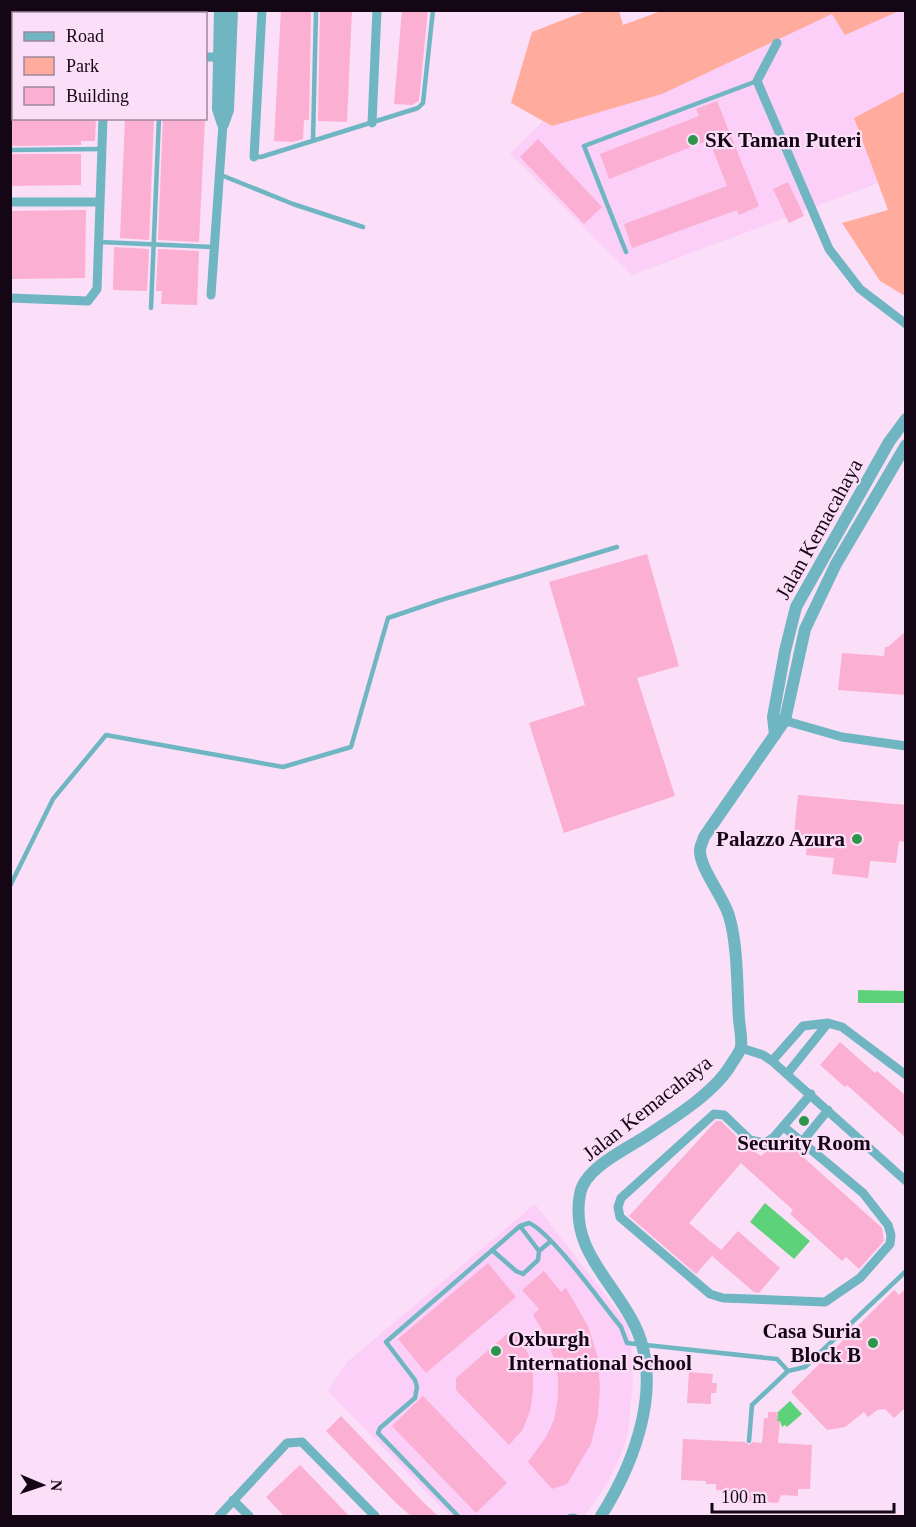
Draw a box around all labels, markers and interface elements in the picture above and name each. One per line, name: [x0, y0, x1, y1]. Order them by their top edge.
legend: [12, 12, 207, 120]
text: Road: [66, 26, 104, 46]
text: Park: [66, 56, 99, 76]
text: Building: [66, 86, 129, 106]
place label: SK Taman Puteri: [705, 128, 862, 152]
marker: SK Taman Puteri: [686, 133, 700, 147]
street label: Jalan Kemacahaya: [770, 454, 868, 603]
place label: Palazzo Azura: [716, 827, 845, 851]
marker: Palazzo Azura: [850, 832, 864, 846]
street label: Jalan Kemacahaya: [578, 1050, 717, 1166]
marker: Security Room: [797, 1114, 811, 1128]
place label: Security Room: [737, 1131, 871, 1155]
place label: Casa Suria Block B: [762, 1319, 861, 1367]
place label: Oxburgh International School: [508, 1327, 692, 1375]
marker: Casa Suria Block B: [866, 1336, 880, 1350]
marker: Oxburgh International School: [489, 1344, 503, 1358]
north arrow: [12, 1455, 72, 1515]
scale bar: [712, 1476, 894, 1514]
text: N: [48, 1479, 65, 1492]
text: 100 m: [721, 1487, 767, 1507]

